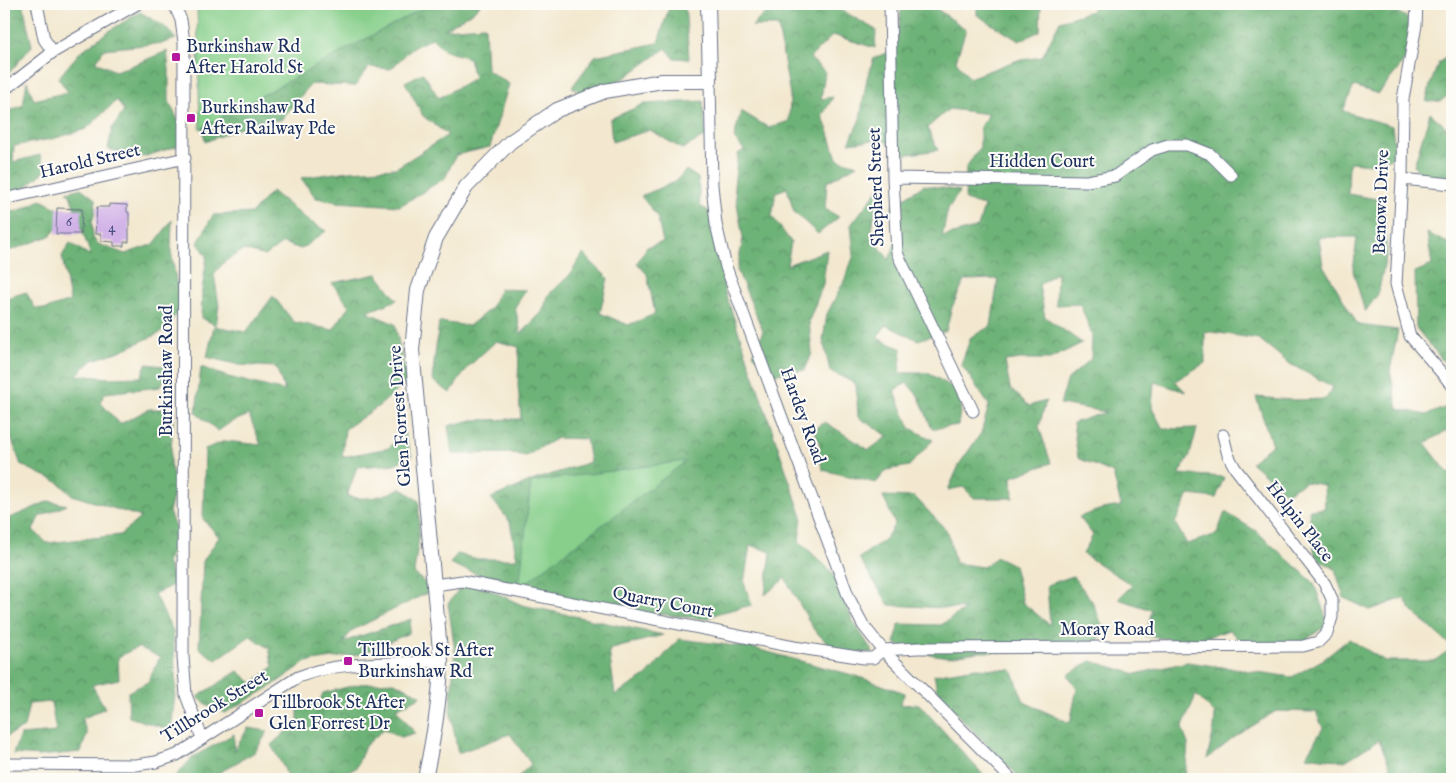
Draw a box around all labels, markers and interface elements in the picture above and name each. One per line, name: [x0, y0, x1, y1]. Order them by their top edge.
place label: Burkinshaw Rd After Harold St: [185, 36, 303, 80]
marker: Burkinshaw Rd After Harold St: [170, 51, 182, 63]
place label: Burkinshaw Rd After Railway Pde: [200, 97, 336, 141]
marker: Burkinshaw Rd After Railway Pde: [185, 112, 197, 124]
street label: Shepherd Street: [863, 127, 891, 247]
street label: Harold Street: [37, 139, 143, 185]
street label: Benowa Drive: [1369, 149, 1395, 255]
street label: Hidden Court: [989, 151, 1095, 174]
house number: 6: [66, 212, 73, 231]
house number: 4: [108, 218, 116, 237]
street label: Burkinshaw Road: [156, 305, 179, 437]
street label: Glen Forrest Drive: [385, 345, 417, 487]
street label: Hardey Road: [774, 365, 830, 468]
street label: Holpin Place: [1260, 477, 1338, 567]
street label: Quarry Court: [610, 582, 716, 624]
street label: Moray Road: [1060, 619, 1154, 642]
place label: Tillbrook St After Burkinshaw Rd: [358, 640, 494, 684]
marker: Tillbrook St After Burkinshaw Rd: [342, 655, 354, 667]
street label: Tillbrook Street: [157, 665, 273, 749]
place label: Tillbrook St After Glen Forrest Dr: [269, 692, 405, 736]
marker: Tillbrook St After Glen Forrest Dr: [253, 707, 265, 719]

